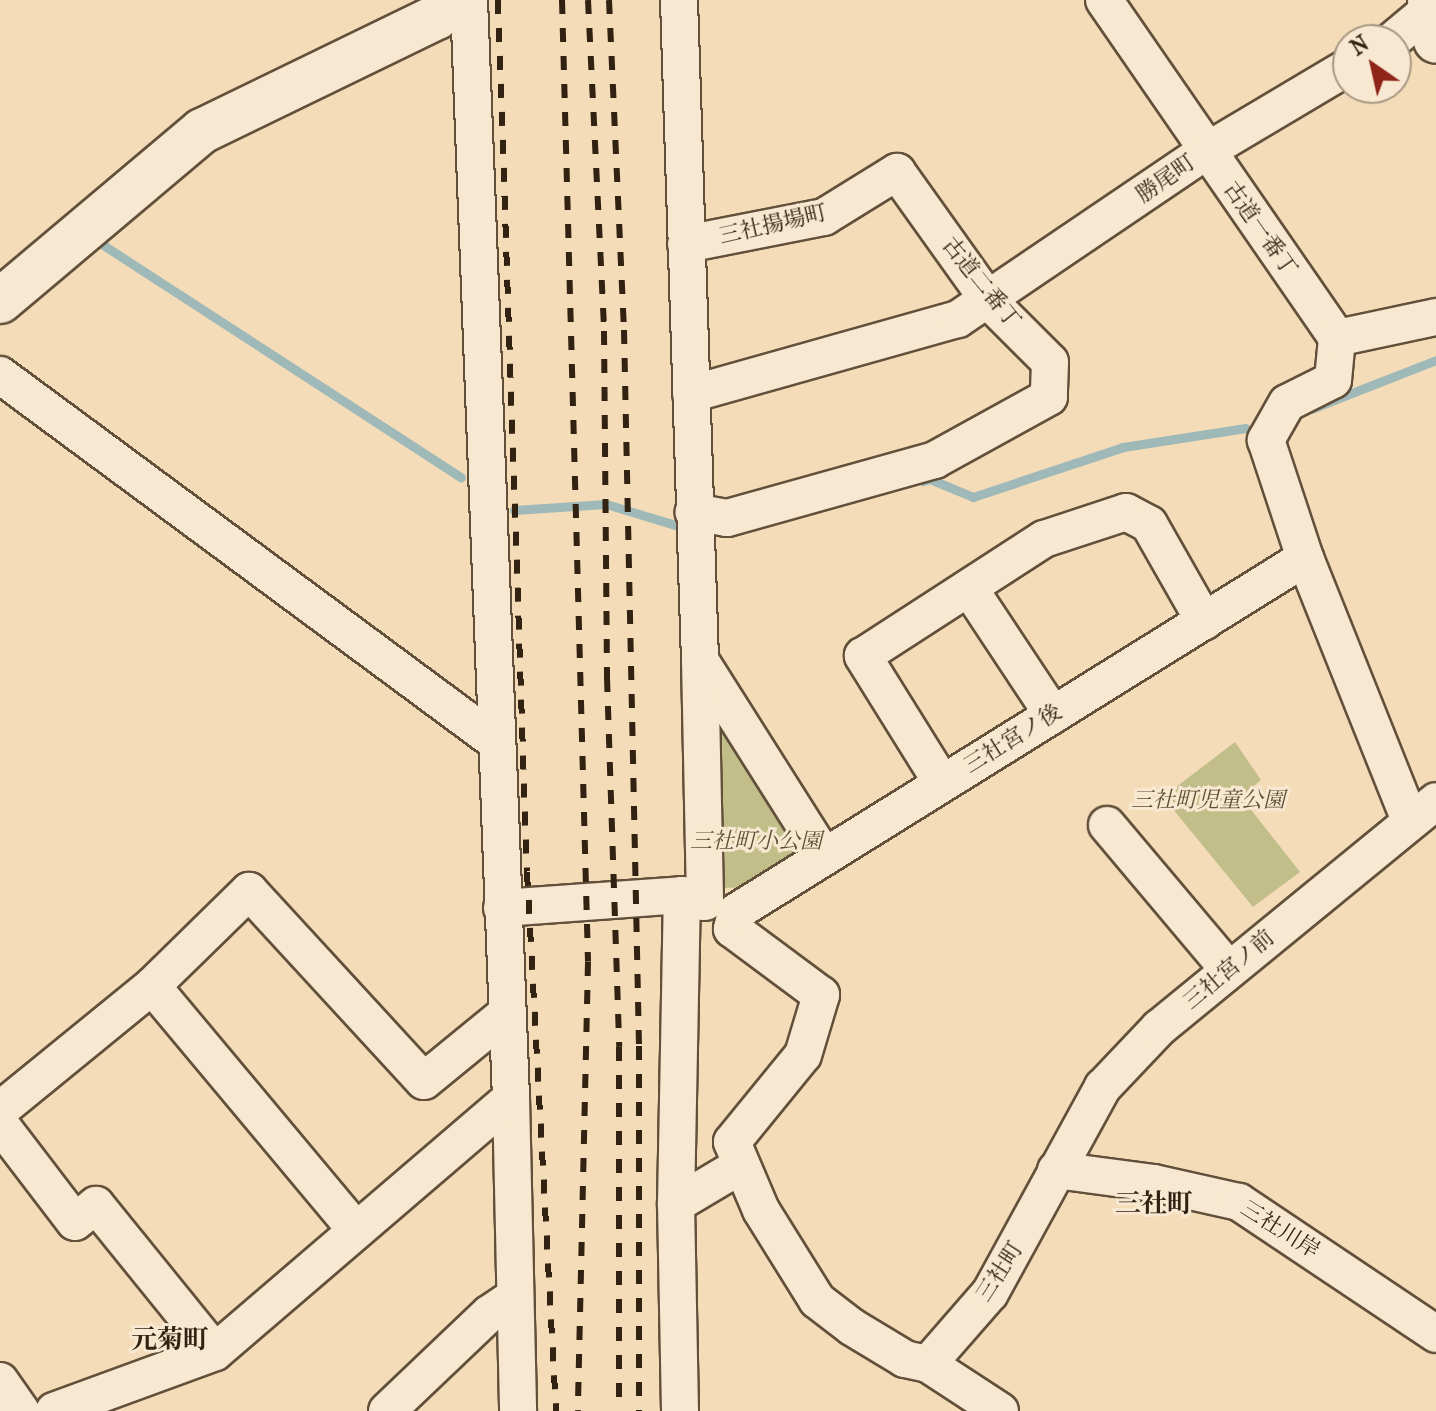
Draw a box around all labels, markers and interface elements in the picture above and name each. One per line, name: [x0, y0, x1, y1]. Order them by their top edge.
north arrow: [1332, 24, 1412, 104]
text: N: [1345, 30, 1374, 61]
street label: 勝尾町: [1131, 149, 1201, 209]
street label: 古道一番丁: [1218, 176, 1302, 282]
street label: 三社揚場町: [716, 200, 830, 250]
street label: 古道二番丁: [936, 232, 1026, 334]
street label: 三社宮ノ後: [959, 699, 1067, 779]
park label: 三社町児童公園: [1131, 788, 1285, 814]
park label: 三社町小公園: [690, 829, 822, 855]
street label: 三社宮ノ前: [1178, 925, 1280, 1015]
district label: 三社町: [1115, 1188, 1193, 1220]
street label: 三社川岸: [1236, 1195, 1324, 1265]
street label: 三社町: [971, 1237, 1029, 1307]
district label: 元菊町: [131, 1324, 209, 1356]

